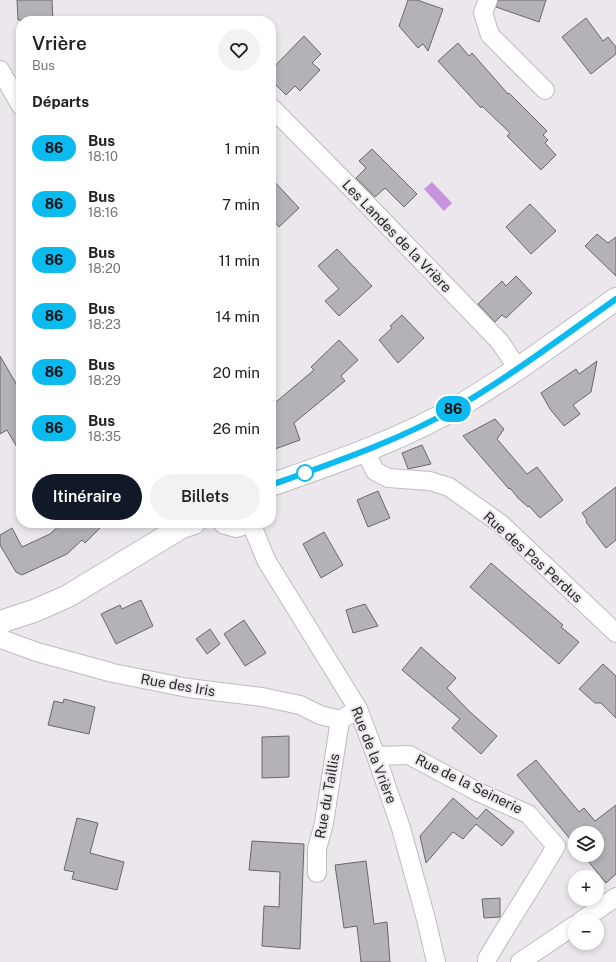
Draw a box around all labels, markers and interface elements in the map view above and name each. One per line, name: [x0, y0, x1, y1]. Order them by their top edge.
button: heart: [218, 29, 260, 71]
text: Vrière: [32, 32, 87, 54]
text: Bus: [32, 58, 55, 73]
text: Départs: [32, 93, 89, 110]
text: Bus: [88, 132, 115, 149]
text: 86: [45, 140, 63, 156]
text: 1 min: [225, 140, 260, 157]
text: 18:10: [88, 149, 118, 164]
street label: Les Landes de la Vrière: [339, 176, 455, 296]
text: Bus: [88, 188, 115, 205]
text: 86: [45, 196, 63, 212]
text: 7 min: [222, 196, 260, 213]
text: 18:16: [88, 205, 118, 220]
text: Bus: [88, 244, 115, 261]
text: 86: [45, 252, 63, 268]
text: 11 min: [219, 252, 260, 269]
text: 18:20: [88, 261, 121, 276]
text: Bus: [88, 300, 115, 317]
text: 86: [45, 308, 63, 324]
text: 14 min: [215, 308, 260, 325]
text: 18:23: [88, 317, 121, 332]
text: Bus: [88, 356, 115, 373]
text: 86: [45, 364, 63, 380]
text: 20 min: [213, 364, 260, 381]
text: 18:29: [88, 373, 121, 388]
line badge: 86: [435, 396, 471, 422]
text: 86: [444, 401, 462, 417]
text: Bus: [88, 412, 115, 429]
text: 86: [45, 420, 63, 436]
text: 26 min: [213, 420, 260, 437]
text: 18:35: [88, 429, 121, 444]
unlabelled marker: [296, 464, 314, 482]
button: Itinéraire: [32, 474, 142, 520]
button: Billets: [150, 474, 260, 520]
street label: Rue des Pas Perdus: [480, 508, 586, 606]
street label: Rue des Iris: [140, 671, 216, 699]
street label: Rue de la Vrière: [348, 704, 400, 806]
street label: Rue de la Seinerie: [413, 751, 525, 817]
street label: Rue du Taillis: [312, 752, 342, 840]
map controls: [568, 826, 604, 950]
button: layers: [568, 826, 604, 862]
button: +: [568, 870, 604, 906]
button: −: [568, 914, 604, 950]

